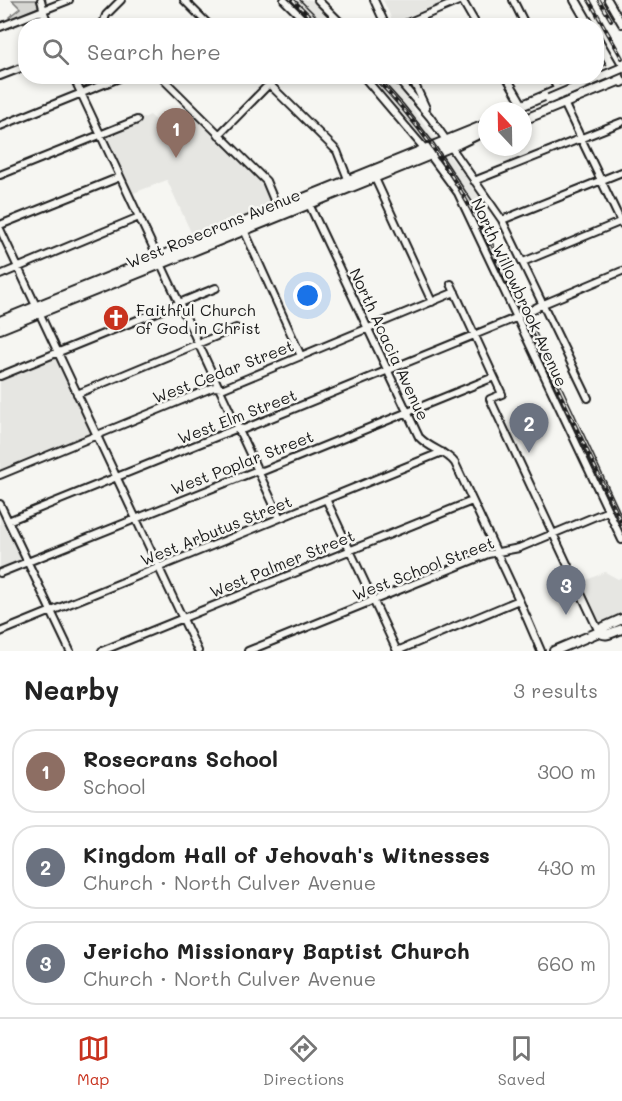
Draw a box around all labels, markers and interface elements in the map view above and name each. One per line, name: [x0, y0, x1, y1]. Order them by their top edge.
search box: [18, 18, 604, 84]
icon: search: [39, 35, 72, 68]
text: Search here: [87, 37, 221, 66]
north arrow: [478, 102, 532, 156]
pin: 1: [156, 108, 195, 158]
street label: West Rosecrans Avenue: [123, 183, 303, 273]
street label: North Willowbrook Avenue: [467, 194, 573, 390]
street label: North Acacia Avenue: [345, 264, 435, 424]
your location: [293, 281, 322, 310]
place label: Faithful Church of God in Christ: [136, 299, 261, 338]
church icon: Faithful Church of God in Christ: [101, 303, 131, 333]
street label: West Cedar Street: [149, 334, 297, 408]
street label: West Elm Street: [174, 384, 300, 448]
pin: 2: [510, 404, 548, 453]
street label: West Poplar Street: [168, 425, 316, 499]
street label: West Arbutus Street: [137, 490, 295, 570]
street label: West Palmer Street: [206, 524, 358, 602]
street label: West School Street: [349, 531, 497, 605]
pin: 3: [546, 566, 586, 615]
text: Nearby: [24, 673, 119, 707]
text: 3 results: [513, 677, 598, 703]
text: Rosecrans School: [83, 744, 278, 773]
text: 1: [41, 758, 50, 784]
text: 300 m: [537, 758, 596, 784]
text: School: [83, 773, 146, 799]
text: Kingdom Hall of Jehovah's Witnesses: [83, 840, 490, 869]
text: 2: [40, 854, 51, 880]
text: 430 m: [538, 854, 596, 880]
text: Church · North Culver Avenue: [83, 869, 376, 895]
text: Jericho Missionary Baptist Church: [83, 936, 470, 965]
text: 3: [40, 950, 52, 976]
text: 660 m: [537, 950, 596, 976]
text: Church · North Culver Avenue: [83, 965, 376, 991]
tab: Map: [77, 1032, 110, 1089]
tab: Directions: [263, 1032, 344, 1089]
tab: Saved: [498, 1032, 545, 1089]

